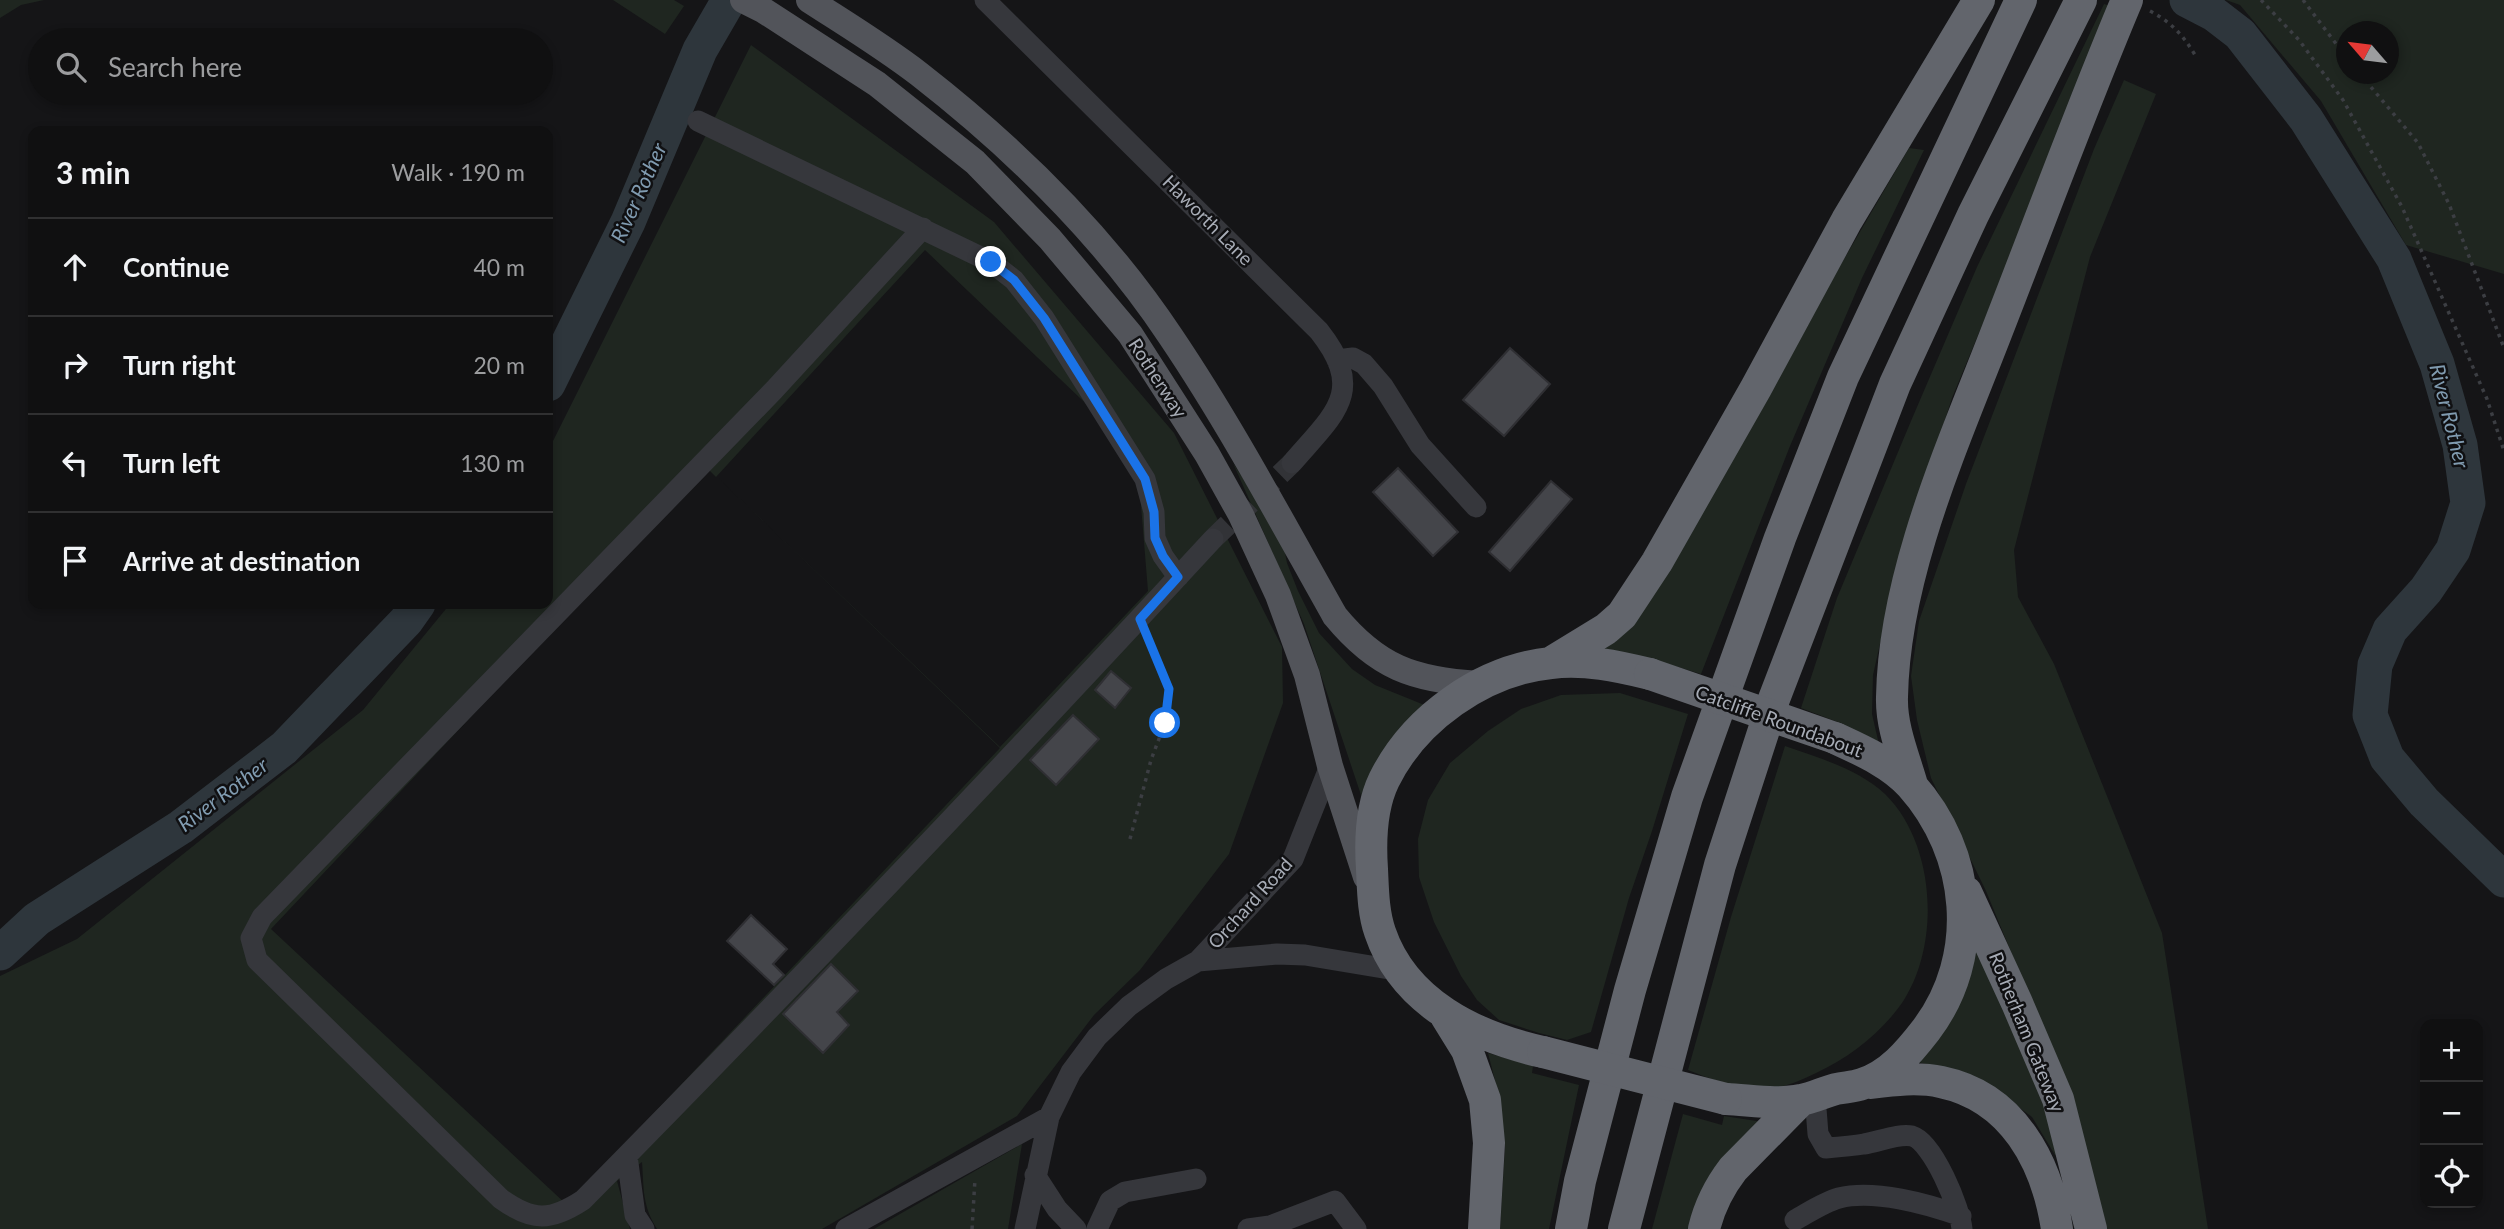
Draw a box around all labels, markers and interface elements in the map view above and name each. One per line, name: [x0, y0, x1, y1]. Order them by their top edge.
north arrow: [2336, 21, 2399, 84]
search box: [28, 28, 553, 105]
icon: search: [52, 48, 90, 86]
text: Search here: [108, 51, 242, 83]
water label: River Rother: [605, 138, 671, 246]
text: 3 min: [56, 154, 130, 190]
text: Walk · 190 m: [391, 158, 525, 186]
street label: Haworth Lane: [1158, 170, 1258, 270]
route end: [975, 246, 1006, 277]
icon: ahead: [56, 248, 94, 286]
text: Continue: [123, 251, 229, 283]
text: 40 m: [474, 253, 525, 281]
street label: Rotherway: [1124, 334, 1193, 422]
icon: right: [56, 346, 94, 384]
text: Turn right: [123, 349, 236, 381]
text: 20 m: [474, 351, 525, 379]
water label: River Rother: [2425, 361, 2476, 471]
icon: left: [56, 444, 94, 482]
text: Turn left: [123, 447, 220, 479]
text: 130 m: [460, 449, 525, 477]
icon: arrive: [56, 542, 94, 580]
text: Arrive at destination: [123, 545, 360, 577]
street label: Catcliffe Roundabout: [1692, 680, 1866, 762]
route start: [1149, 707, 1180, 738]
water label: River Rother: [172, 751, 273, 836]
street label: Orchard Road: [1203, 852, 1297, 953]
street label: Rotherham Gateway: [1985, 948, 2070, 1115]
map controls: [2420, 1019, 2483, 1208]
button: +: [2420, 1019, 2483, 1082]
button: −: [2420, 1082, 2483, 1145]
button: locate: [2420, 1145, 2483, 1208]

